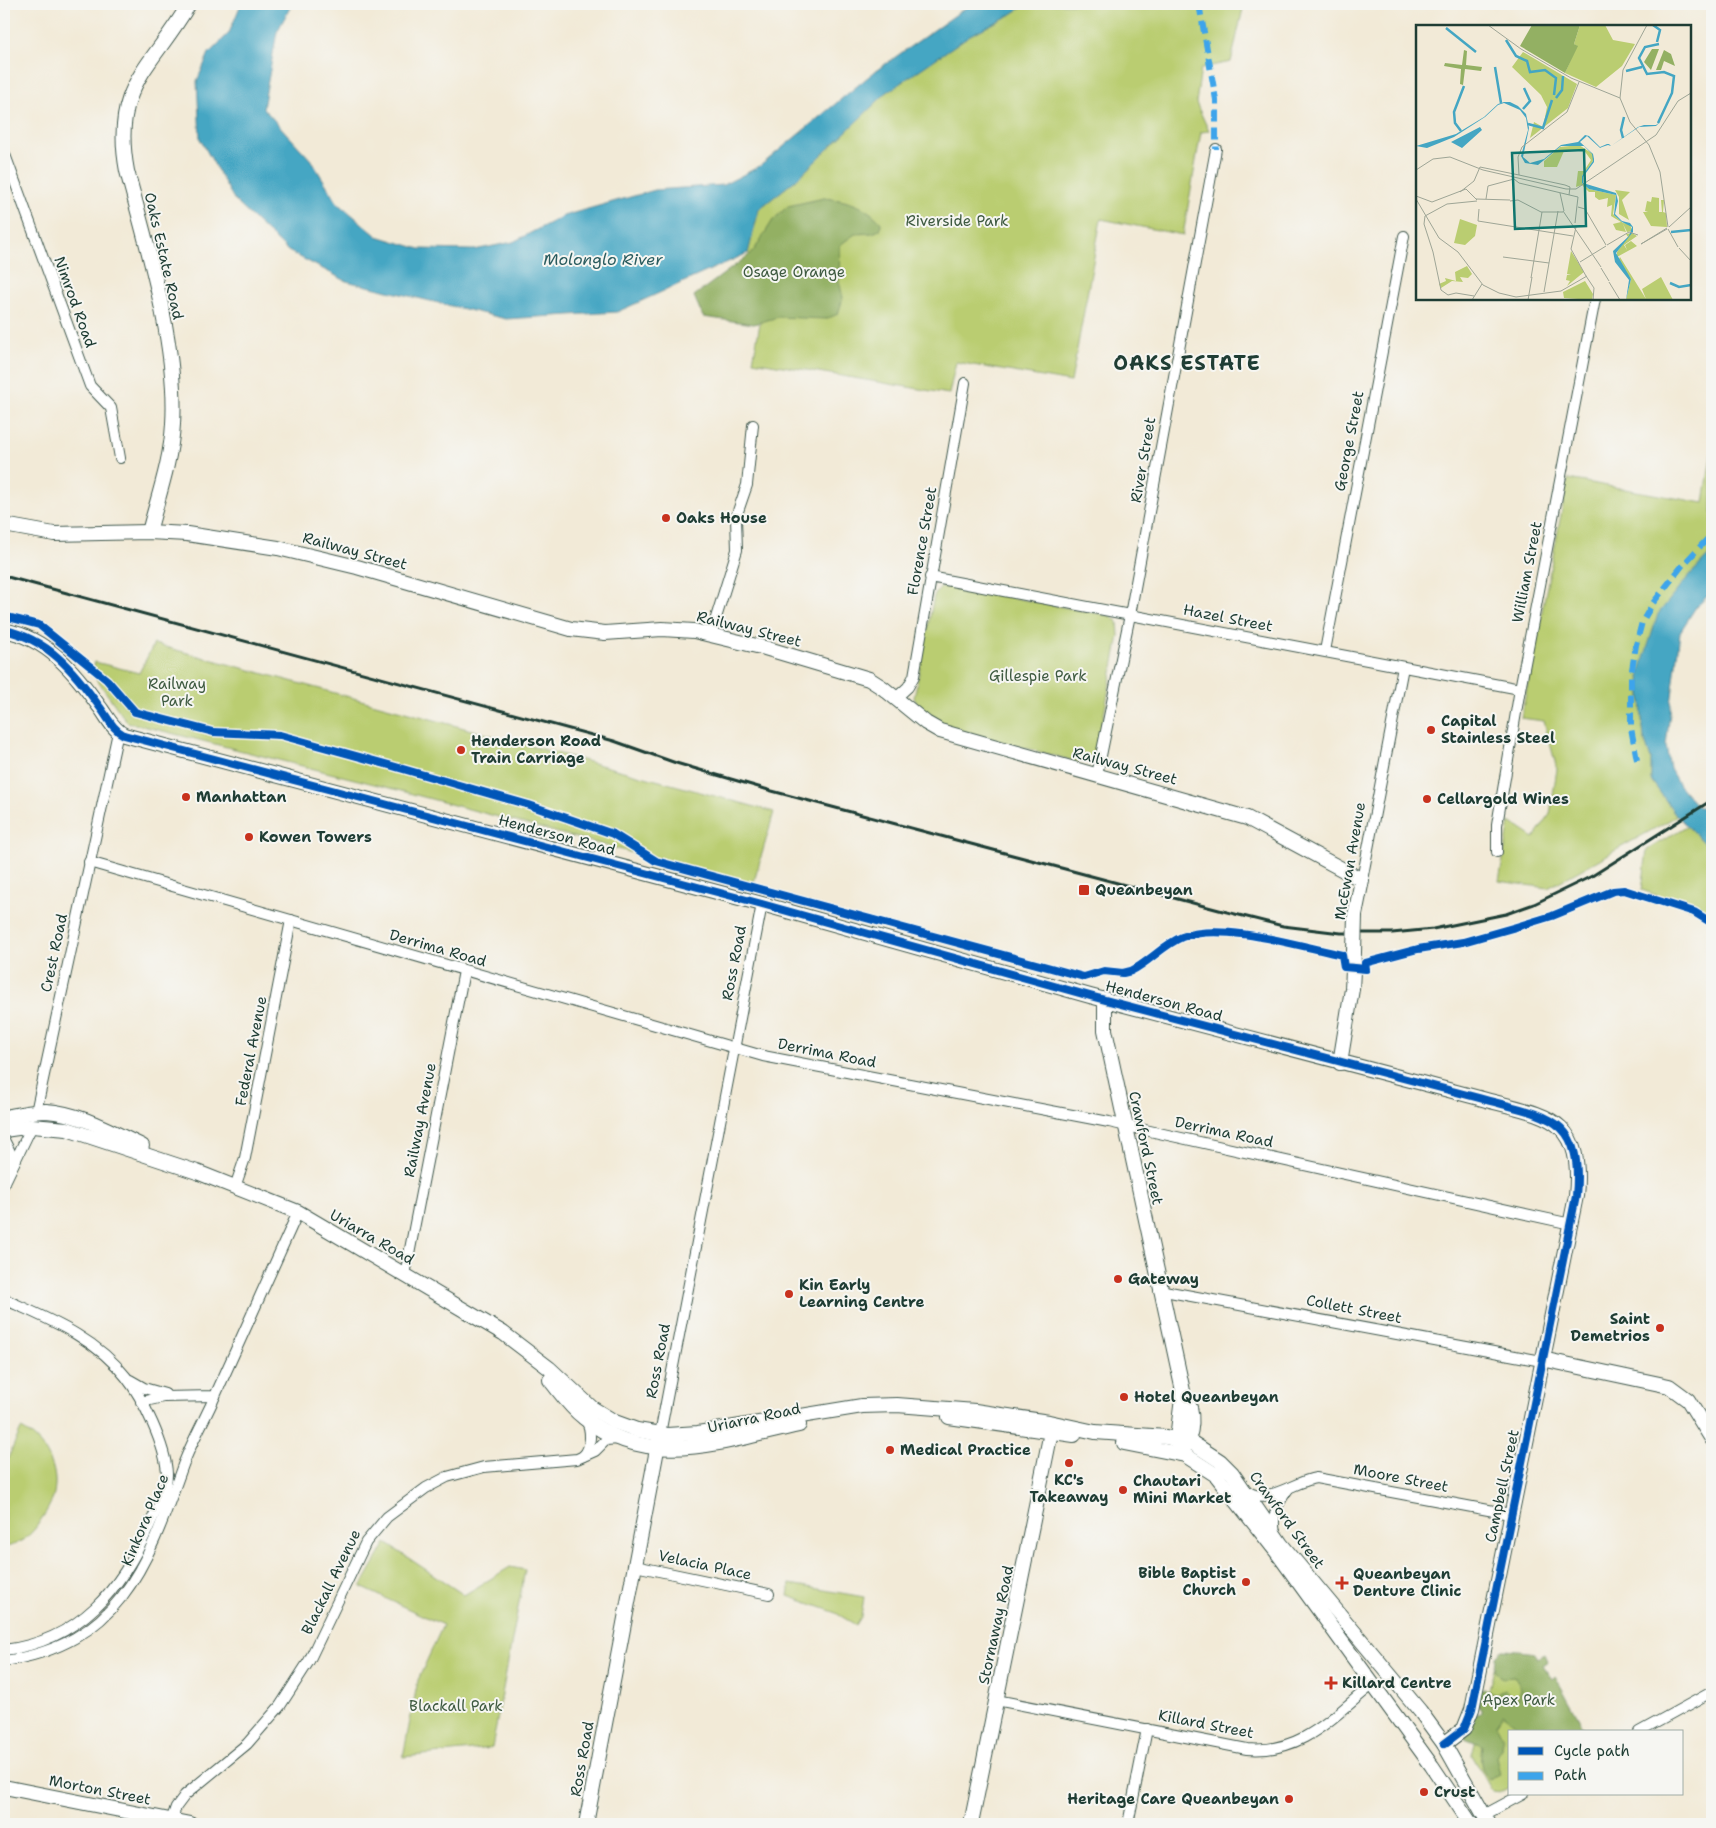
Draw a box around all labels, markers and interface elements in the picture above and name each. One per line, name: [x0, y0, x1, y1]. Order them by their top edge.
inset map: [1416, 25, 1691, 300]
street label: Oaks Estate Road: [140, 190, 188, 322]
park label: Riverside Park: [905, 211, 1009, 231]
water label: Molonglo River: [543, 249, 663, 270]
street label: Nimrod Road: [49, 254, 101, 351]
park label: Osage Orange: [743, 262, 845, 282]
district label: OAKS ESTATE: [1113, 350, 1261, 376]
street label: George Street: [1329, 389, 1369, 493]
street label: River Street: [1126, 416, 1160, 504]
street label: Florence Street: [903, 485, 941, 597]
place label: Oaks House: [676, 508, 767, 528]
marker: Oaks House: [660, 512, 672, 524]
street label: William Street: [1507, 520, 1547, 624]
street label: Railway Street: [301, 527, 409, 575]
street label: Hazel Street: [1182, 600, 1274, 636]
street label: Railway Street: [694, 606, 804, 652]
park label: Gillespie Park: [989, 666, 1087, 686]
park label: Railway Park: [148, 674, 206, 711]
place label: Capital Stainless Steel: [1441, 711, 1555, 748]
marker: Capital Stainless Steel: [1425, 724, 1437, 736]
place label: Henderson Road Train Carriage: [471, 731, 601, 768]
street label: Railway Street: [1071, 742, 1179, 790]
marker: Henderson Road Train Carriage: [455, 744, 467, 756]
place label: Manhattan: [196, 787, 286, 807]
place label: Cellargold Wines: [1437, 789, 1569, 809]
marker: Manhattan: [180, 791, 192, 803]
marker: Cellargold Wines: [1421, 793, 1433, 805]
street label: McEwan Avenue: [1330, 800, 1370, 922]
street label: Henderson Road: [496, 810, 618, 860]
place label: Kowen Towers: [259, 827, 372, 847]
marker: Kowen Towers: [243, 831, 255, 843]
place label: Queanbeyan: [1095, 880, 1193, 900]
marker: Queanbeyan: [1077, 883, 1091, 897]
street label: Crest Road: [36, 911, 72, 994]
street label: Ross Road: [717, 923, 751, 1002]
street label: Derrima Road: [387, 925, 489, 972]
street label: Henderson Road: [1103, 976, 1225, 1026]
street label: Federal Avenue: [231, 994, 271, 1108]
street label: Derrima Road: [776, 1034, 879, 1072]
street label: Railway Avenue: [399, 1061, 441, 1179]
street label: Crawford Street: [1124, 1089, 1168, 1207]
street label: Derrima Road: [1173, 1112, 1276, 1152]
street label: Uriarra Road: [326, 1205, 418, 1270]
place label: Gateway: [1128, 1269, 1199, 1289]
marker: Gateway: [1112, 1273, 1124, 1285]
place label: Kin Early Learning Centre: [799, 1275, 925, 1312]
marker: Kin Early Learning Centre: [783, 1288, 795, 1300]
street label: Collett Street: [1304, 1290, 1404, 1328]
place label: Saint Demetrios: [1571, 1309, 1650, 1346]
street label: Ross Road: [641, 1321, 675, 1400]
marker: Saint Demetrios: [1654, 1322, 1666, 1334]
place label: Hotel Queanbeyan: [1134, 1387, 1279, 1407]
marker: Hotel Queanbeyan: [1118, 1391, 1130, 1403]
street label: Uriarra Road: [706, 1398, 803, 1438]
street label: Campbell Street: [1480, 1428, 1524, 1544]
place label: Medical Practice: [900, 1440, 1031, 1460]
marker: Medical Practice: [884, 1444, 896, 1456]
marker: KC's Takeaway: [1063, 1457, 1075, 1469]
street label: Moore Street: [1352, 1459, 1450, 1497]
street label: Crawford Street: [1245, 1467, 1329, 1573]
place label: KC's Takeaway: [1030, 1470, 1108, 1507]
street label: Kinkora Place: [117, 1471, 173, 1569]
place label: Chautari Mini Market: [1133, 1471, 1231, 1508]
marker: Chautari Mini Market: [1117, 1484, 1129, 1496]
street label: Blackall Avenue: [297, 1526, 365, 1638]
street label: Velacia Place: [657, 1545, 753, 1585]
street label: Stornaway Road: [974, 1563, 1018, 1686]
place label: Bible Baptist Church: [1138, 1563, 1236, 1600]
place label: Queanbeyan Denture Clinic: [1353, 1564, 1462, 1601]
marker: Bible Baptist Church: [1240, 1576, 1252, 1588]
marker: Queanbeyan Denture Clinic: [1335, 1576, 1349, 1590]
place label: Killard Centre: [1342, 1673, 1452, 1693]
marker: Killard Centre: [1324, 1676, 1338, 1690]
park label: Apex Park: [1483, 1690, 1555, 1710]
park label: Blackall Park: [409, 1696, 503, 1716]
street label: Killard Street: [1157, 1705, 1255, 1743]
street label: Ross Road: [566, 1719, 599, 1798]
legend: [1508, 1730, 1684, 1796]
text: Cycle path: [1554, 1741, 1630, 1761]
text: Path: [1554, 1765, 1587, 1785]
street label: Morton Street: [47, 1770, 153, 1810]
place label: Crust: [1434, 1782, 1475, 1802]
marker: Crust: [1418, 1786, 1430, 1798]
place label: Heritage Care Queanbeyan: [1067, 1789, 1279, 1809]
marker: Heritage Care Queanbeyan: [1283, 1793, 1295, 1805]

